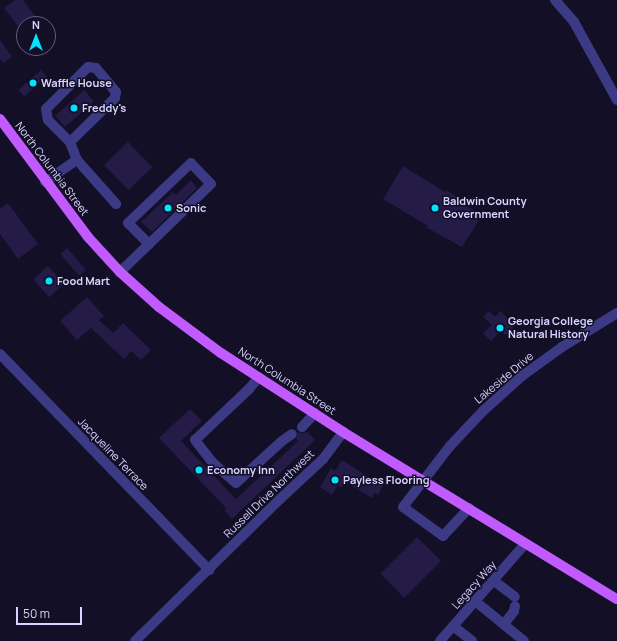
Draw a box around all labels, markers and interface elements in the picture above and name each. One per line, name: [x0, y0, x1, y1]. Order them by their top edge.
north arrow: [16, 16, 56, 56]
text: N: [32, 17, 40, 32]
place label: Waffle House: [41, 76, 112, 90]
marker: Waffle House: [28, 78, 38, 88]
place label: Freddy's: [82, 101, 126, 115]
marker: Freddy's: [69, 103, 79, 113]
street label: North Columbia Street: [13, 120, 91, 218]
place label: Baldwin County Government: [443, 195, 527, 221]
place label: Sonic: [176, 201, 206, 215]
marker: Sonic: [163, 203, 173, 213]
marker: Baldwin County Government: [430, 203, 440, 213]
place label: Food Mart: [57, 274, 110, 288]
marker: Food Mart: [44, 276, 54, 286]
place label: Georgia College Natural History: [508, 315, 593, 341]
marker: Georgia College Natural History: [495, 323, 505, 333]
street label: North Columbia Street: [236, 345, 338, 417]
street label: Lakeside Drive: [472, 350, 536, 406]
street label: Jacqueline Terrace: [75, 415, 151, 493]
street label: Russell Drive Northwest: [221, 447, 317, 541]
place label: Economy Inn: [207, 463, 275, 477]
marker: Economy Inn: [194, 465, 204, 475]
place label: Payless Flooring: [343, 473, 429, 487]
marker: Payless Flooring: [330, 475, 340, 485]
street label: Legacy Way: [449, 558, 499, 612]
scale bar: [18, 599, 84, 625]
text: 50 m: [23, 605, 50, 622]

